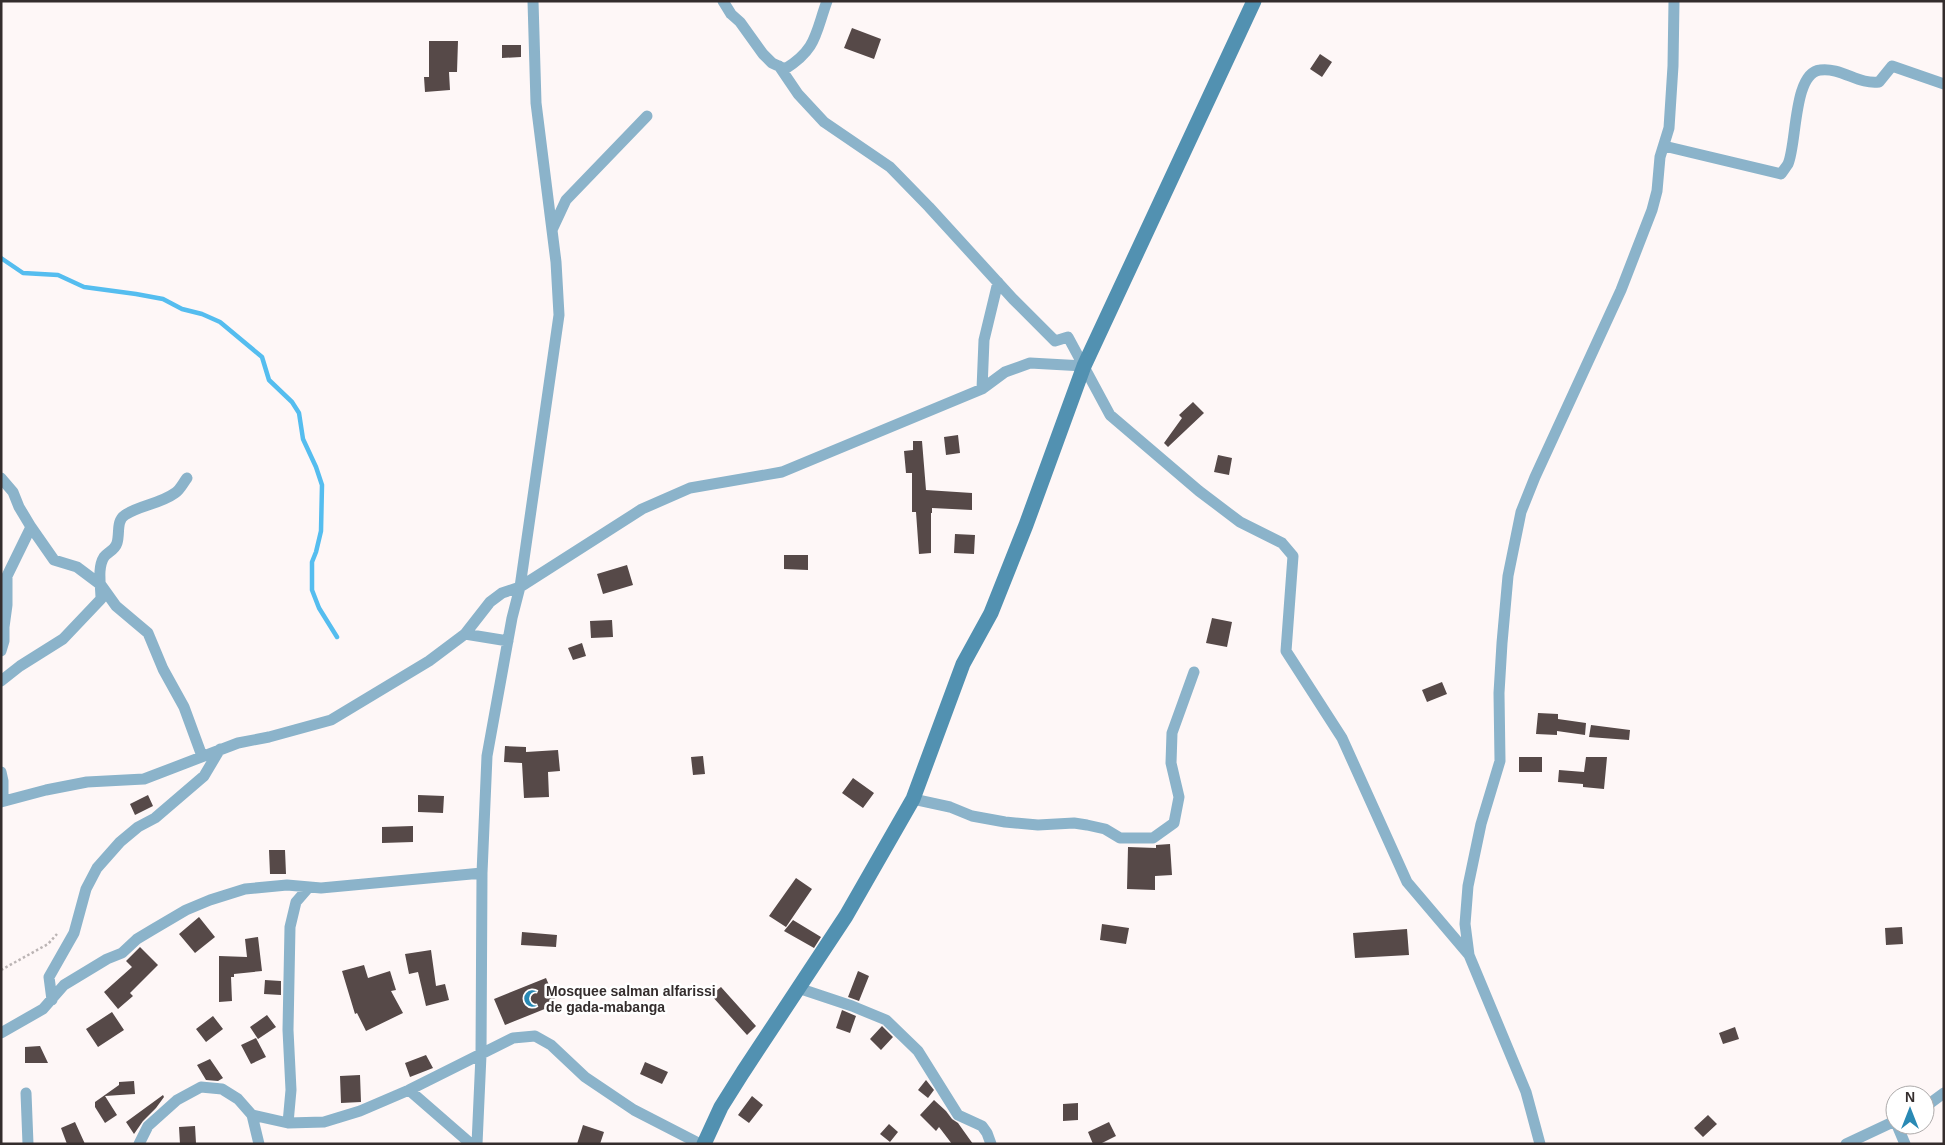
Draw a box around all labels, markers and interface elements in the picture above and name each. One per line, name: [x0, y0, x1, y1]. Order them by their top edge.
place label: Mosquee salman alfarissi de gada-mabanga: [546, 983, 716, 1015]
mosque icon: Mosquee salman alfarissi de gada-mabanga: [522, 989, 542, 1009]
north arrow: [1885, 1085, 1935, 1135]
text: N: [1905, 1089, 1915, 1105]

